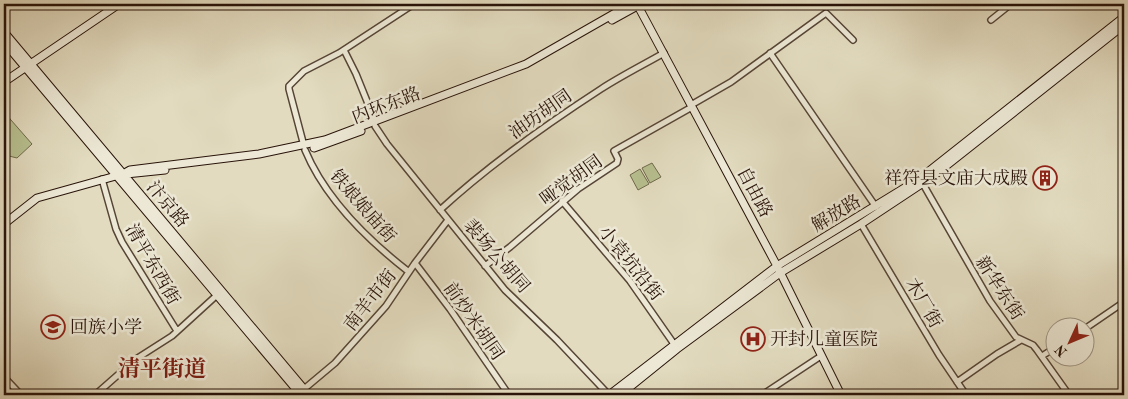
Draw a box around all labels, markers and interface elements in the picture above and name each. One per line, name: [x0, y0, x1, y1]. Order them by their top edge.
street label: 内环东路: [349, 83, 423, 127]
street label: 油坊胡同: [505, 85, 575, 143]
street label: 哑觉胡同: [536, 151, 606, 209]
street label: 自由路: [733, 163, 777, 221]
street label: 铁娘娘庙街: [326, 165, 400, 247]
building icon: 祥符县文庙大成殿: [1032, 165, 1058, 191]
place label: 祥符县文庙大成殿: [884, 168, 1028, 188]
street label: 汴京路: [143, 177, 193, 231]
street label: 解放路: [808, 191, 864, 235]
street label: 裴场公胡同: [460, 215, 534, 297]
street label: 清平东西街: [122, 220, 184, 308]
street label: 小袁坑沿街: [595, 222, 667, 304]
street label: 新华东街: [972, 252, 1028, 324]
street label: 南羊市街: [340, 265, 400, 335]
street label: 木厂街: [902, 275, 946, 331]
street label: 前炒米胡同: [440, 278, 508, 364]
school or university icon: 回族小学: [40, 314, 66, 340]
north arrow: [1046, 316, 1096, 366]
place label: 回族小学: [70, 317, 142, 337]
hospital icon: 开封儿童医院: [740, 326, 766, 352]
place label: 开封儿童医院: [770, 329, 878, 349]
text: N: [1052, 341, 1070, 359]
district label: 清平街道: [118, 356, 206, 381]

